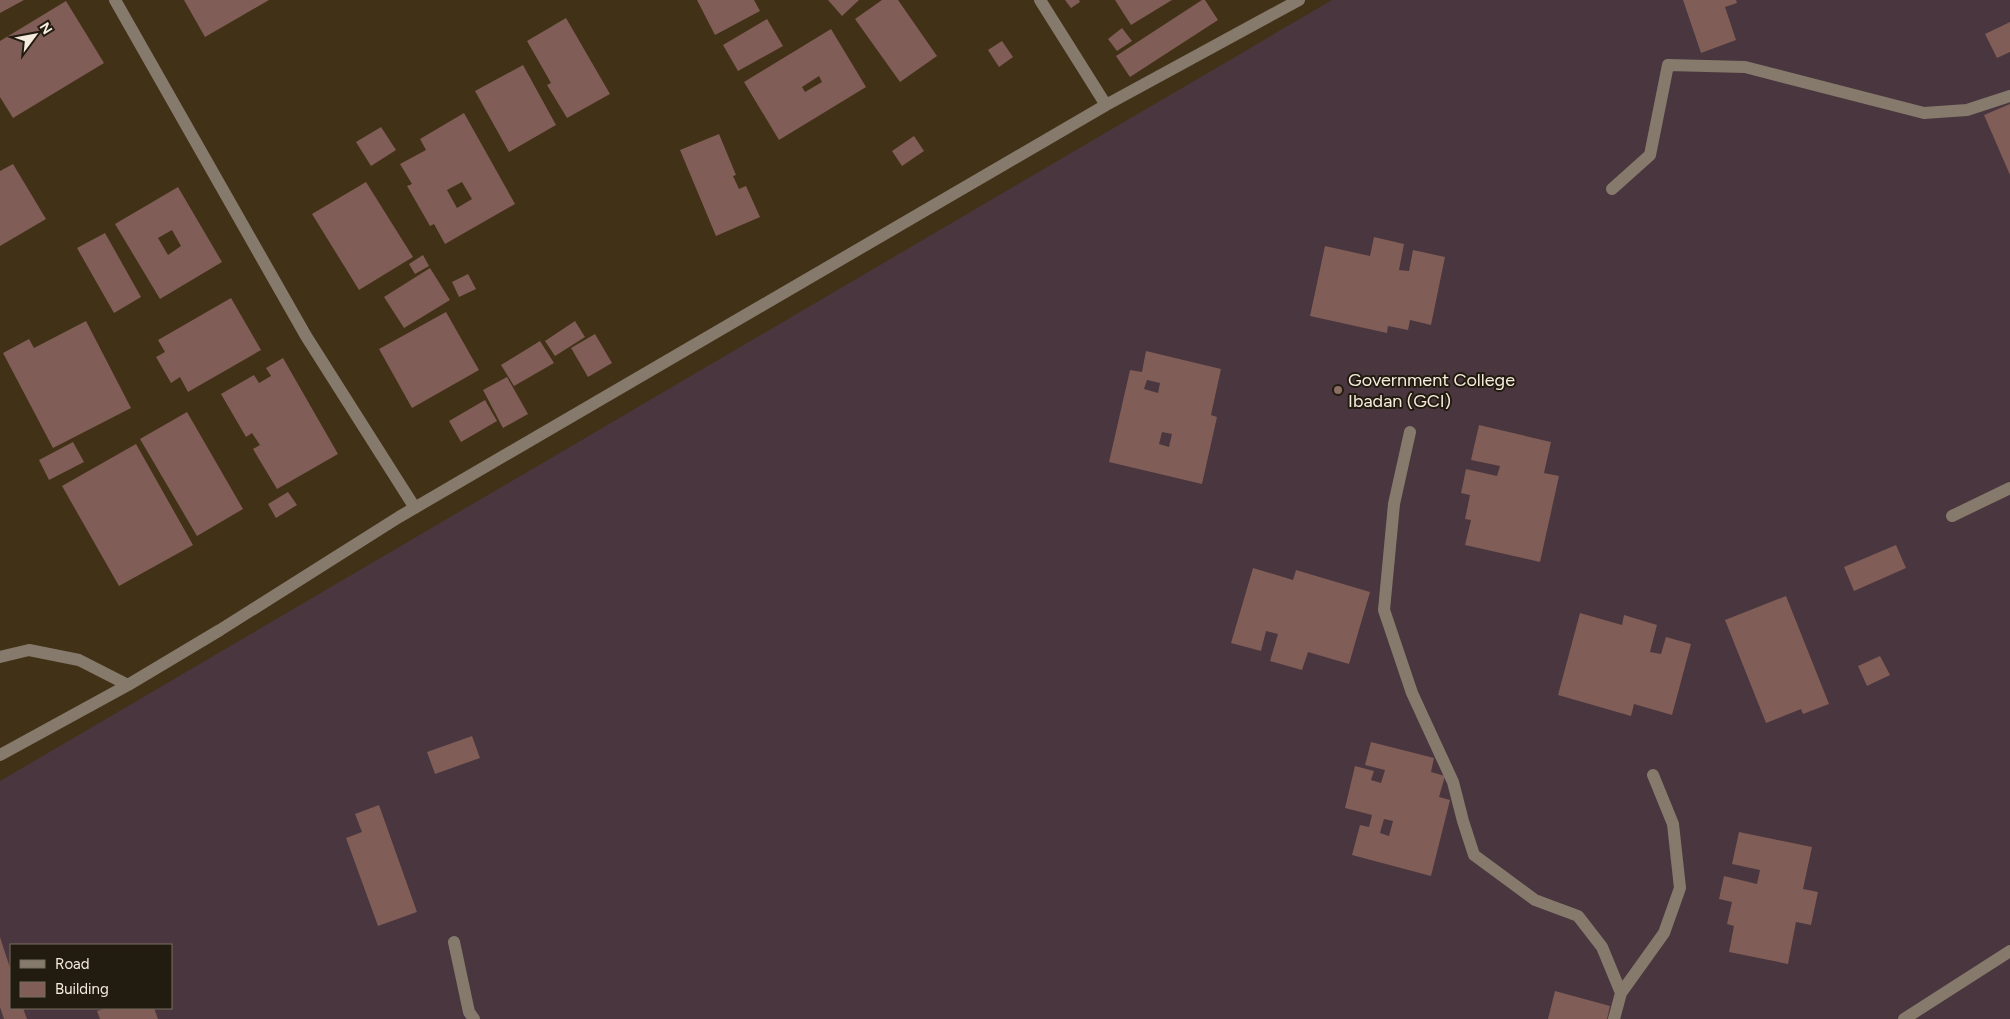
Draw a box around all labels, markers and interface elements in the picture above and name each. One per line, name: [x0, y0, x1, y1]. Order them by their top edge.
north arrow: [10, 10, 60, 60]
text: N: [36, 19, 56, 37]
place label: Government College Ibadan (GCI): [1348, 369, 1515, 412]
marker: Government College Ibadan (GCI): [1332, 384, 1344, 396]
legend: [10, 944, 172, 1009]
text: Road: [55, 955, 90, 973]
text: Building: [55, 980, 109, 998]

